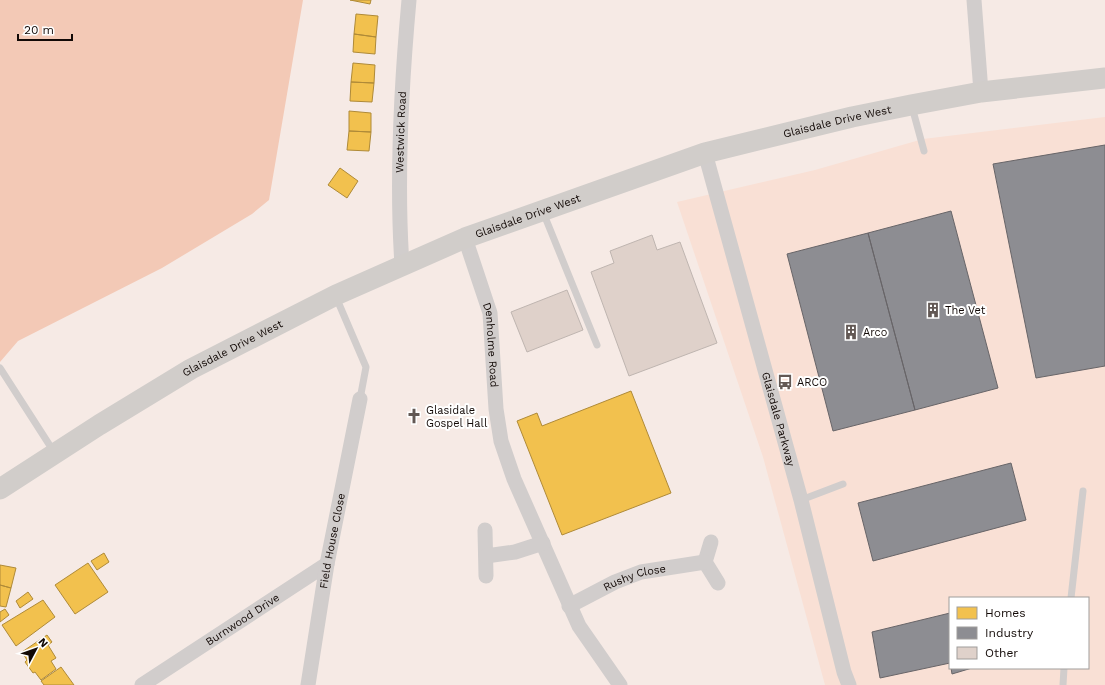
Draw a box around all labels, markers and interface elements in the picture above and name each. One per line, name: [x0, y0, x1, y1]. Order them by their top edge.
scale bar: [18, 16, 72, 42]
text: 20 m: [24, 23, 54, 37]
street label: Westwick Road: [393, 91, 409, 173]
street label: Glaisdale Drive West: [782, 103, 893, 141]
street label: Glaisdale Drive West: [474, 191, 583, 241]
street label: Denholme Road: [480, 301, 501, 388]
building icon: The Vet: [924, 301, 942, 319]
place label: The Vet: [945, 304, 986, 317]
street label: Glaisdale Drive West: [180, 317, 285, 380]
building icon: Arco: [842, 323, 860, 341]
place label: Arco: [863, 326, 887, 339]
street label: Glaisdale Parkway: [759, 370, 797, 468]
bus stop icon: ARCO: [776, 373, 794, 391]
place label: ARCO: [797, 376, 827, 389]
place label: Glasidale Gospel Hall: [426, 404, 488, 430]
church icon: Glasidale Gospel Hall: [405, 407, 423, 425]
street label: Field House Close: [317, 492, 348, 590]
street label: Rushy Close: [601, 562, 667, 594]
street label: Burnwood Drive: [203, 591, 282, 649]
legend: [949, 597, 1089, 669]
text: Homes: [985, 606, 1026, 620]
text: Industry: [985, 626, 1034, 640]
north arrow: [16, 629, 56, 669]
text: N: [36, 635, 51, 650]
text: Other: [985, 646, 1018, 660]

